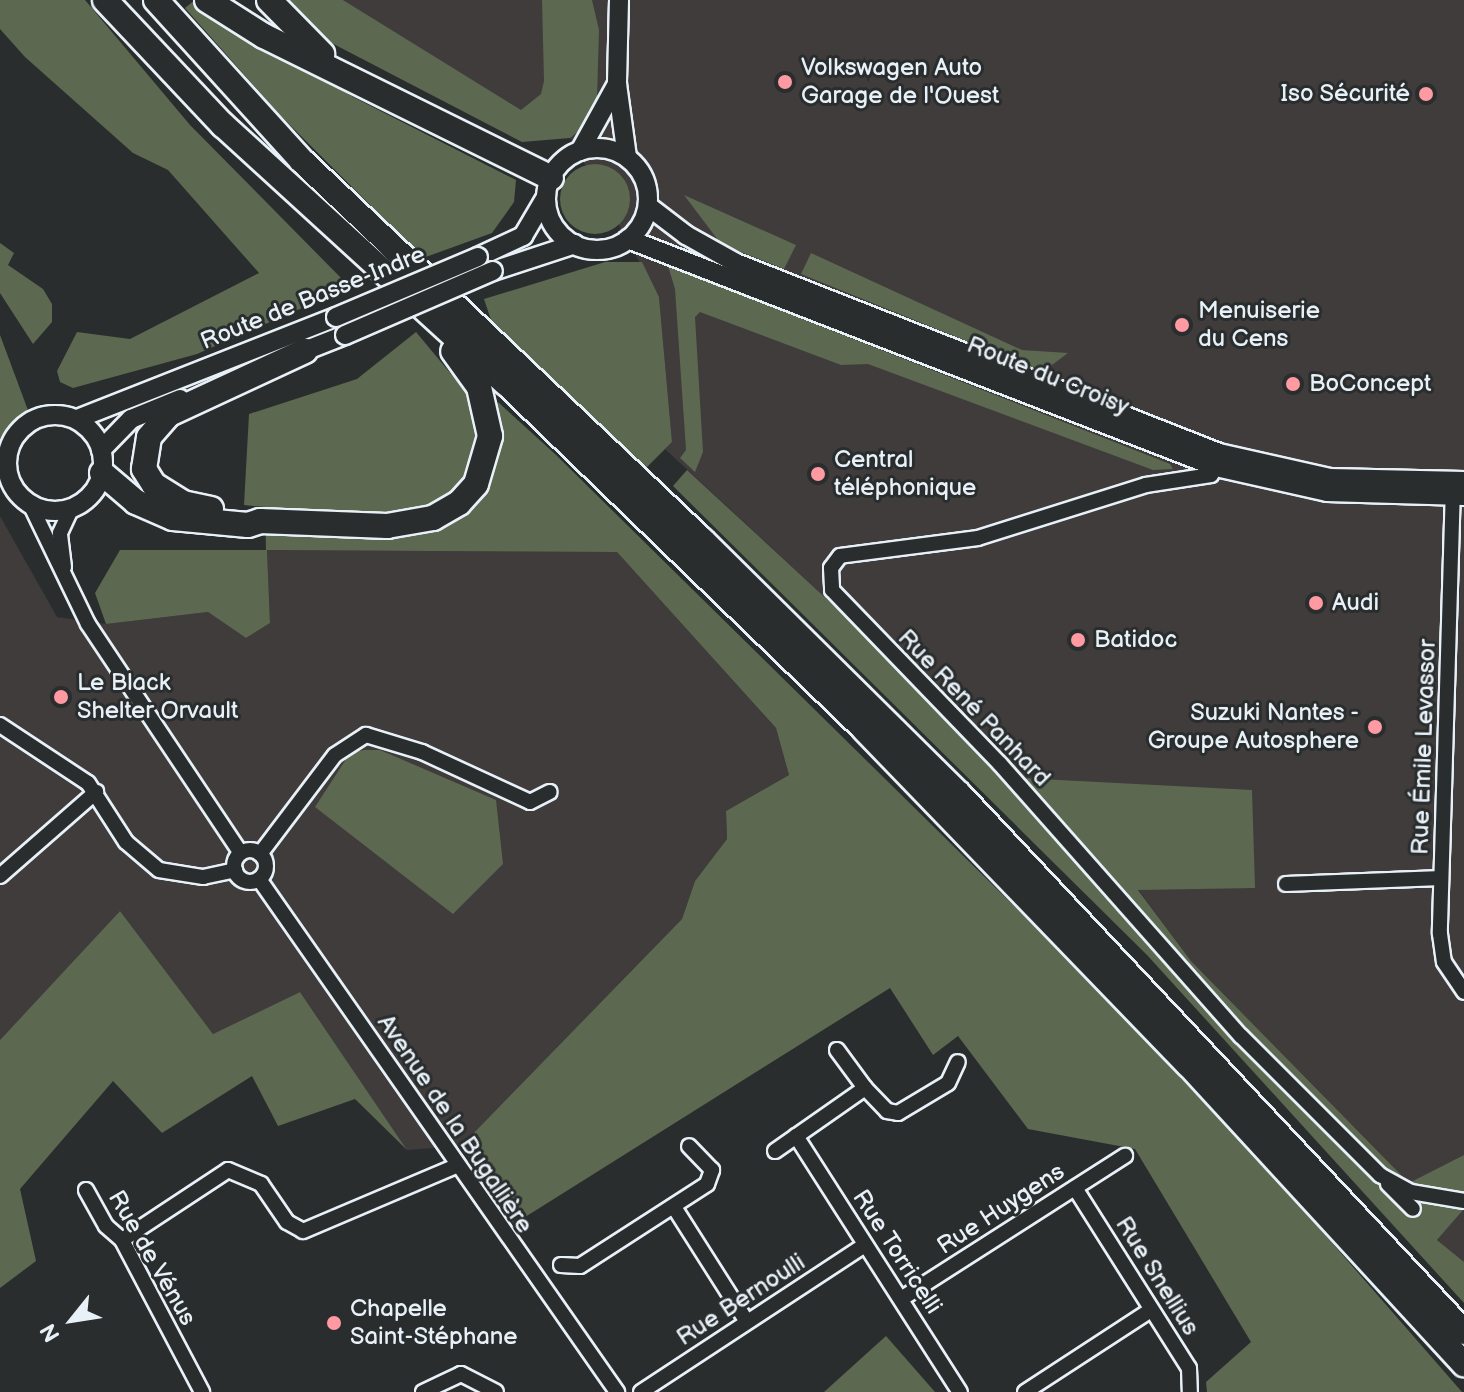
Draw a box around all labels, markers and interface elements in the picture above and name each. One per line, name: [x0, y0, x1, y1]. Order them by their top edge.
place label: Volkswagen Auto Garage de l'Ouest: [801, 54, 999, 110]
marker: Volkswagen Auto Garage de l'Ouest: [776, 73, 794, 91]
place label: Iso Sécurité: [1280, 80, 1410, 108]
marker: Iso Sécurité: [1417, 85, 1435, 103]
street label: Route de Basse-Indre: [197, 240, 429, 356]
place label: Menuiserie du Cens: [1198, 297, 1320, 353]
marker: Menuiserie du Cens: [1173, 316, 1191, 334]
street label: Route du Croisy: [963, 330, 1133, 422]
place label: BoConcept: [1309, 370, 1431, 398]
marker: BoConcept: [1284, 375, 1302, 393]
place label: Central téléphonique: [834, 446, 976, 502]
marker: Central téléphonique: [809, 465, 827, 483]
place label: Audi: [1332, 589, 1379, 617]
marker: Audi: [1307, 594, 1325, 612]
street label: Rue René Panhard: [892, 624, 1056, 792]
place label: Batidoc: [1094, 626, 1177, 654]
marker: Batidoc: [1069, 631, 1087, 649]
street label: Rue Émile Levassor: [1406, 639, 1442, 855]
place label: Le Black Shelter Orvault: [77, 669, 238, 725]
marker: Le Black Shelter Orvault: [52, 688, 70, 706]
place label: Suzuki Nantes - Groupe Autosphere: [1148, 699, 1359, 755]
marker: Suzuki Nantes - Groupe Autosphere: [1366, 718, 1384, 736]
street label: Avenue de la Bugallière: [371, 1009, 539, 1239]
street label: Rue Huygens: [932, 1157, 1070, 1261]
street label: Rue Torricelli: [846, 1184, 948, 1320]
street label: Rue de Vénus: [102, 1185, 202, 1331]
street label: Rue Snellius: [1109, 1211, 1205, 1341]
street label: Rue Bernoulli: [671, 1248, 811, 1352]
north arrow: [32, 1280, 112, 1360]
place label: Chapelle Saint-Stéphane: [350, 1295, 518, 1351]
marker: Chapelle Saint-Stéphane: [325, 1314, 343, 1332]
text: N: [35, 1318, 67, 1346]

